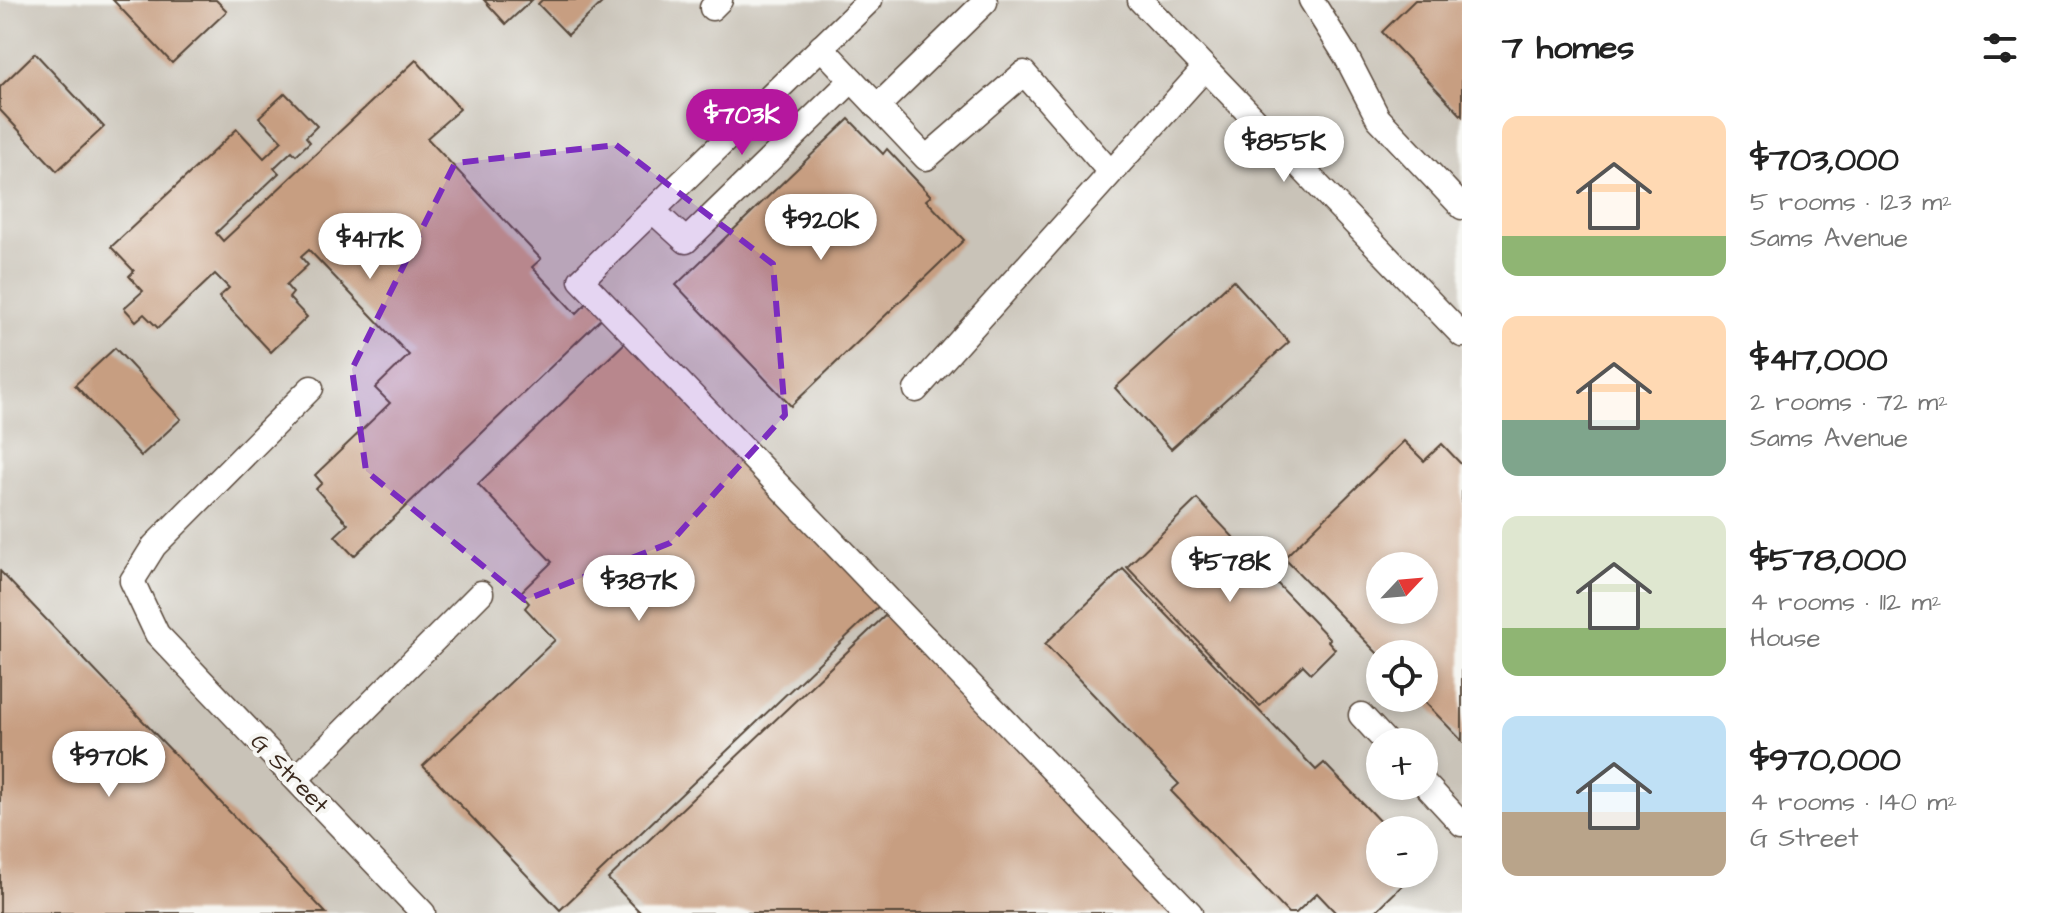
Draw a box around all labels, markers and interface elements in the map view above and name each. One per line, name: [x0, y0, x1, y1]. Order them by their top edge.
text: 7 homes: [1502, 24, 1634, 72]
icon: filters: [1978, 26, 2022, 70]
pin: $703K: [686, 89, 798, 157]
text: $703K: [704, 97, 780, 133]
pin: $855K: [1228, 116, 1340, 184]
text: $855K: [1242, 124, 1326, 160]
text: $703,000: [1750, 136, 1899, 184]
icon: home: [1566, 148, 1662, 244]
text: 5 rooms · 123 m²: [1750, 184, 1952, 220]
pin: $920K: [765, 194, 877, 262]
text: $920K: [783, 202, 859, 238]
pin: $417K: [314, 213, 426, 281]
text: Sams Avenue: [1750, 220, 1908, 256]
text: $417K: [336, 221, 404, 257]
text: $417,000: [1750, 336, 1888, 384]
icon: home: [1566, 348, 1662, 444]
text: 2 rooms · 72 m²: [1750, 384, 1948, 420]
text: Sams Avenue: [1750, 420, 1908, 456]
pin: $578K: [1174, 536, 1286, 604]
text: $578,000: [1750, 536, 1906, 584]
text: $578K: [1189, 544, 1271, 580]
icon: home: [1566, 548, 1662, 644]
north arrow: [1366, 552, 1438, 624]
map controls: [1366, 552, 1438, 888]
pin: $387K: [583, 555, 695, 623]
text: $387K: [601, 563, 677, 599]
text: 4 rooms · 112 m²: [1750, 584, 1941, 620]
text: House: [1750, 620, 1821, 656]
button: locate: [1366, 640, 1438, 712]
street label: G Street: [242, 726, 337, 822]
button: +: [1366, 728, 1438, 800]
pin: $970K: [53, 731, 165, 799]
text: $970,000: [1750, 736, 1901, 784]
text: $970K: [70, 739, 148, 775]
icon: home: [1566, 748, 1662, 844]
text: 4 rooms · 140 m²: [1750, 784, 1957, 820]
button: −: [1366, 816, 1438, 888]
text: G Street: [1750, 820, 1859, 856]

